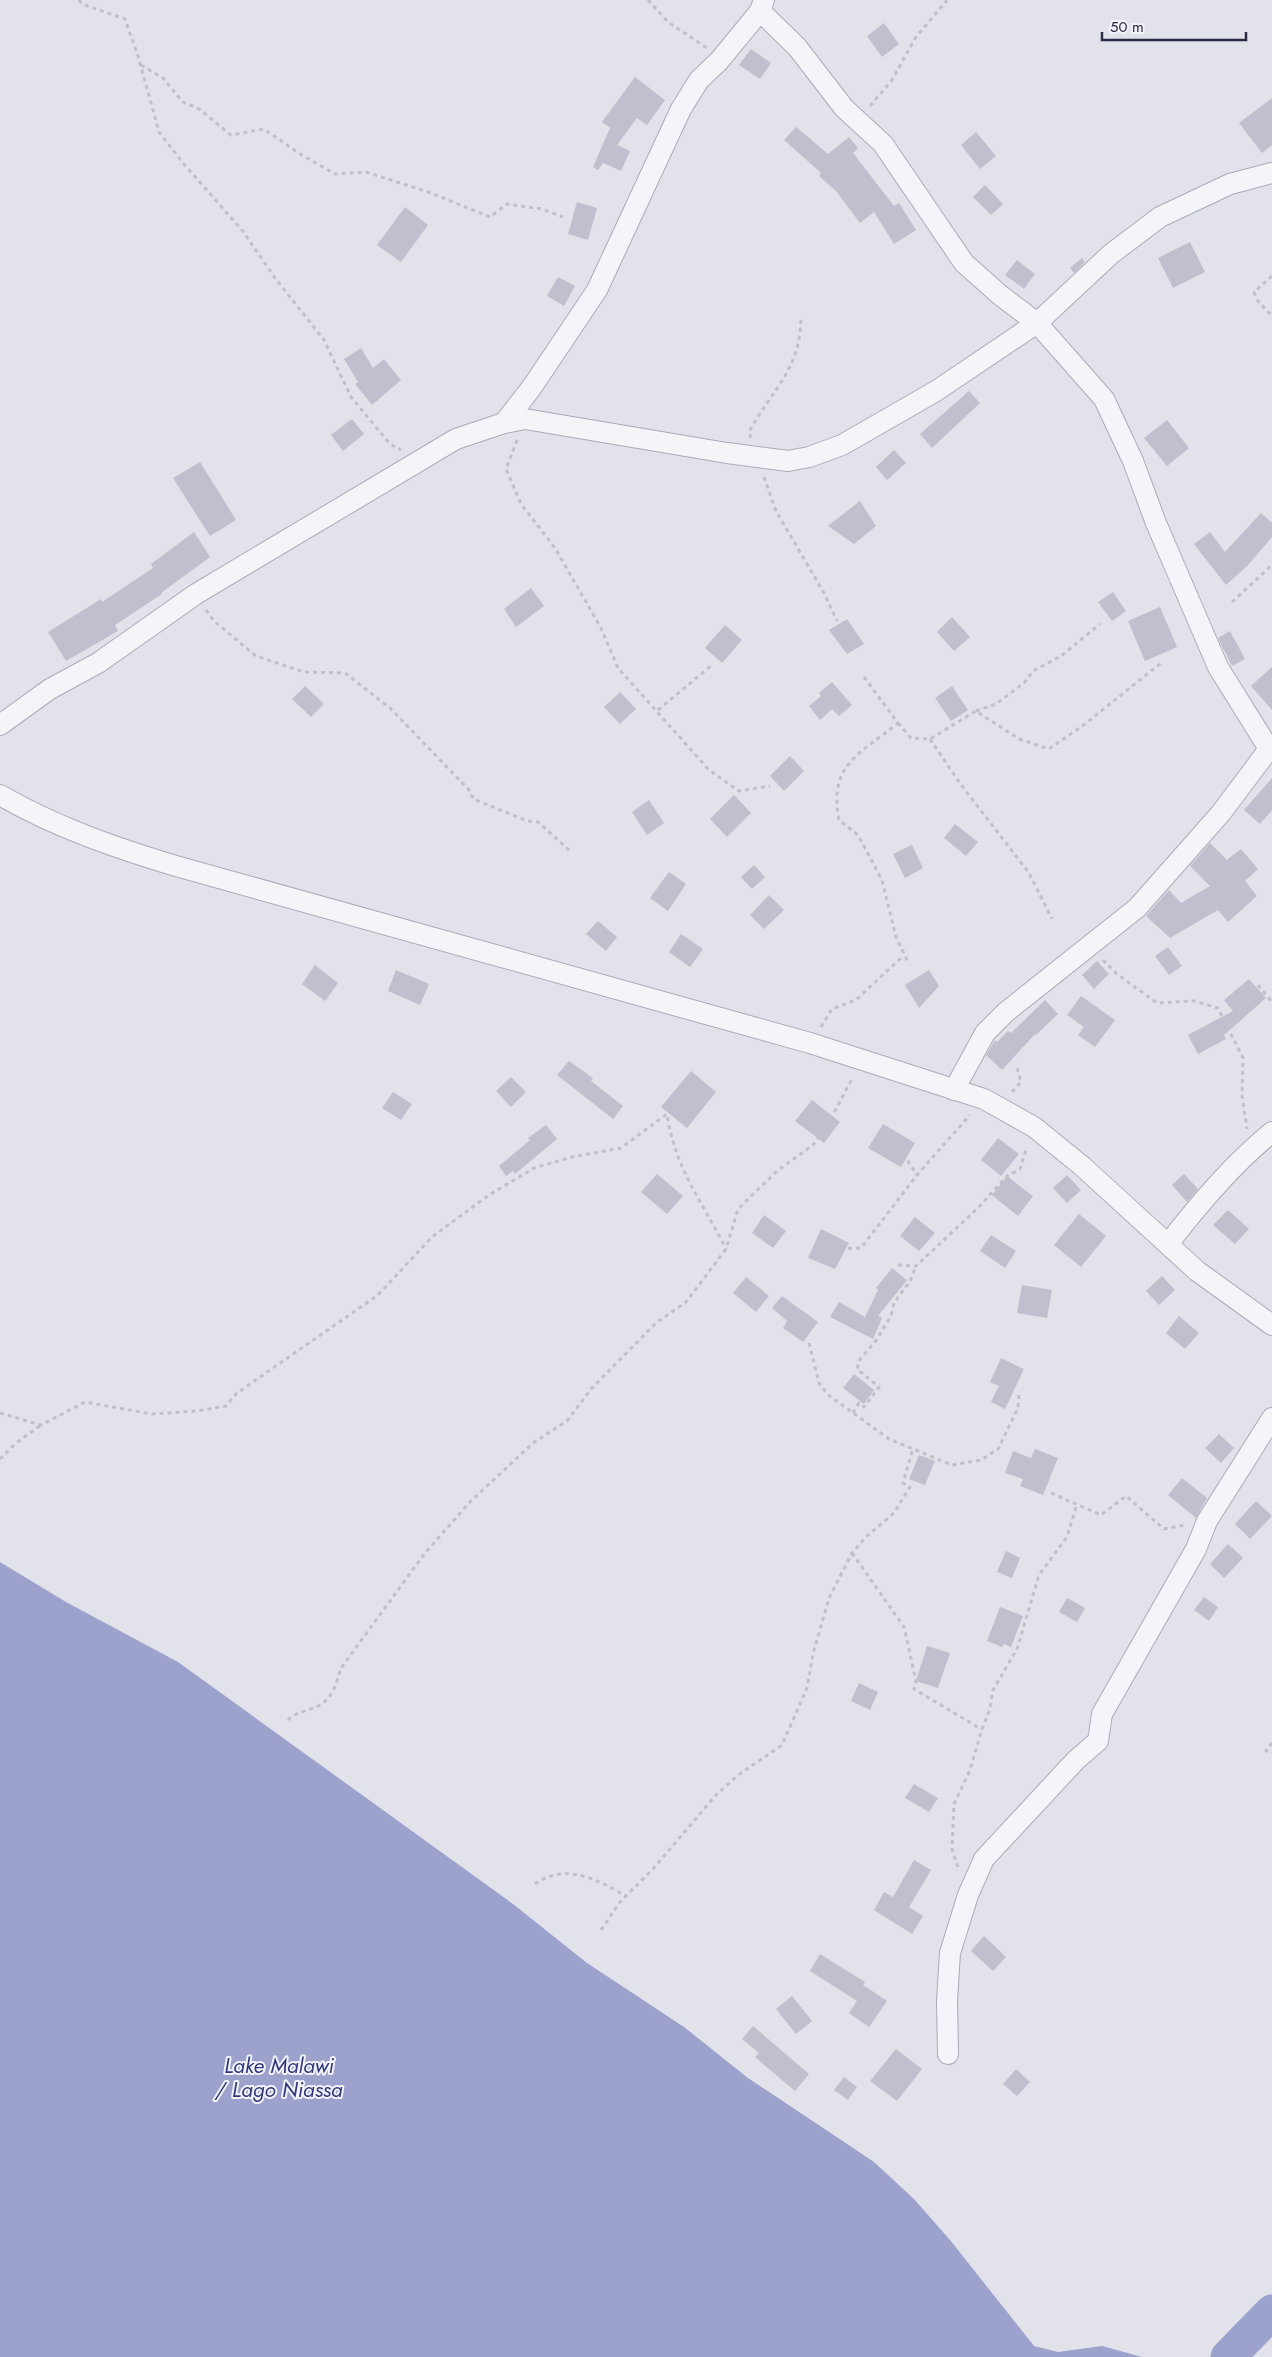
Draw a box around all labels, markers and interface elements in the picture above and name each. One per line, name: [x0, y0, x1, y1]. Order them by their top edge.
scale bar: [1102, 10, 1246, 42]
text: 50 m: [1110, 16, 1144, 38]
water label: Lake Malawi / Lago Niassa: [214, 2051, 343, 2105]

